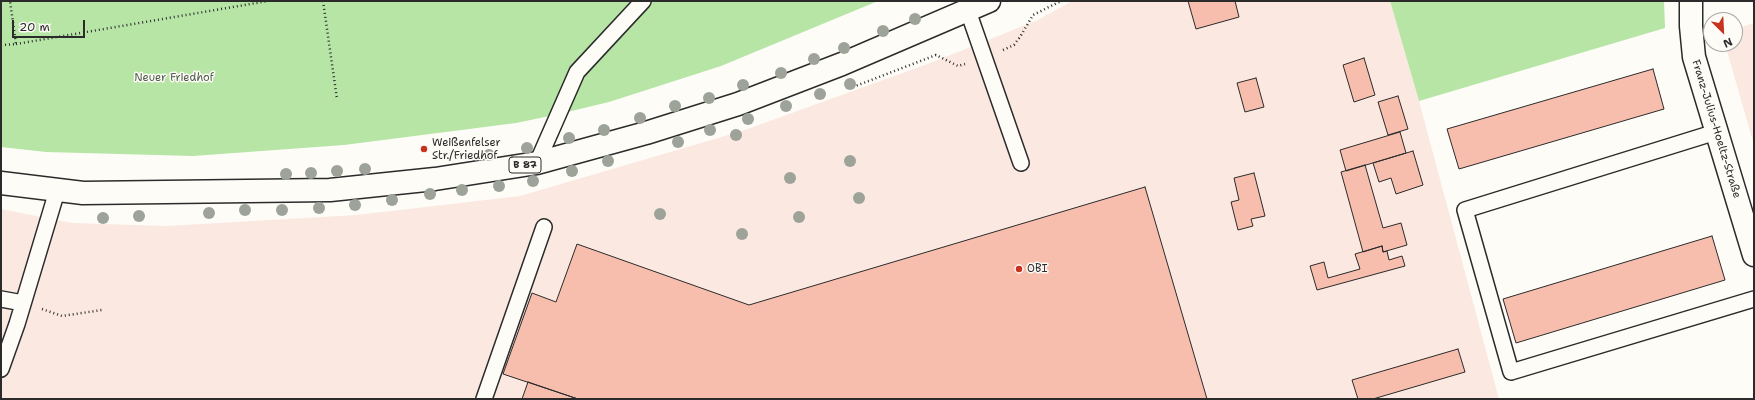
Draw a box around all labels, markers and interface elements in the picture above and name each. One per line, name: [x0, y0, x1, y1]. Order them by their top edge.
scale bar: [14, 12, 87, 38]
north arrow: [1703, 12, 1743, 52]
text: 20 m: [19, 19, 50, 35]
text: N: [1721, 34, 1735, 51]
street label: Franz-Julius-Hoeltz-Straße: [1689, 58, 1743, 200]
park label: Neuer Friedhof: [134, 71, 214, 85]
place label: Weißenfelser Str./Friedhof: [432, 136, 501, 162]
marker: Weißenfelser Str./Friedhof: [419, 144, 429, 154]
road number: B 87: [509, 157, 541, 173]
place label: OBI: [1027, 262, 1047, 276]
marker: OBI: [1014, 264, 1024, 274]

